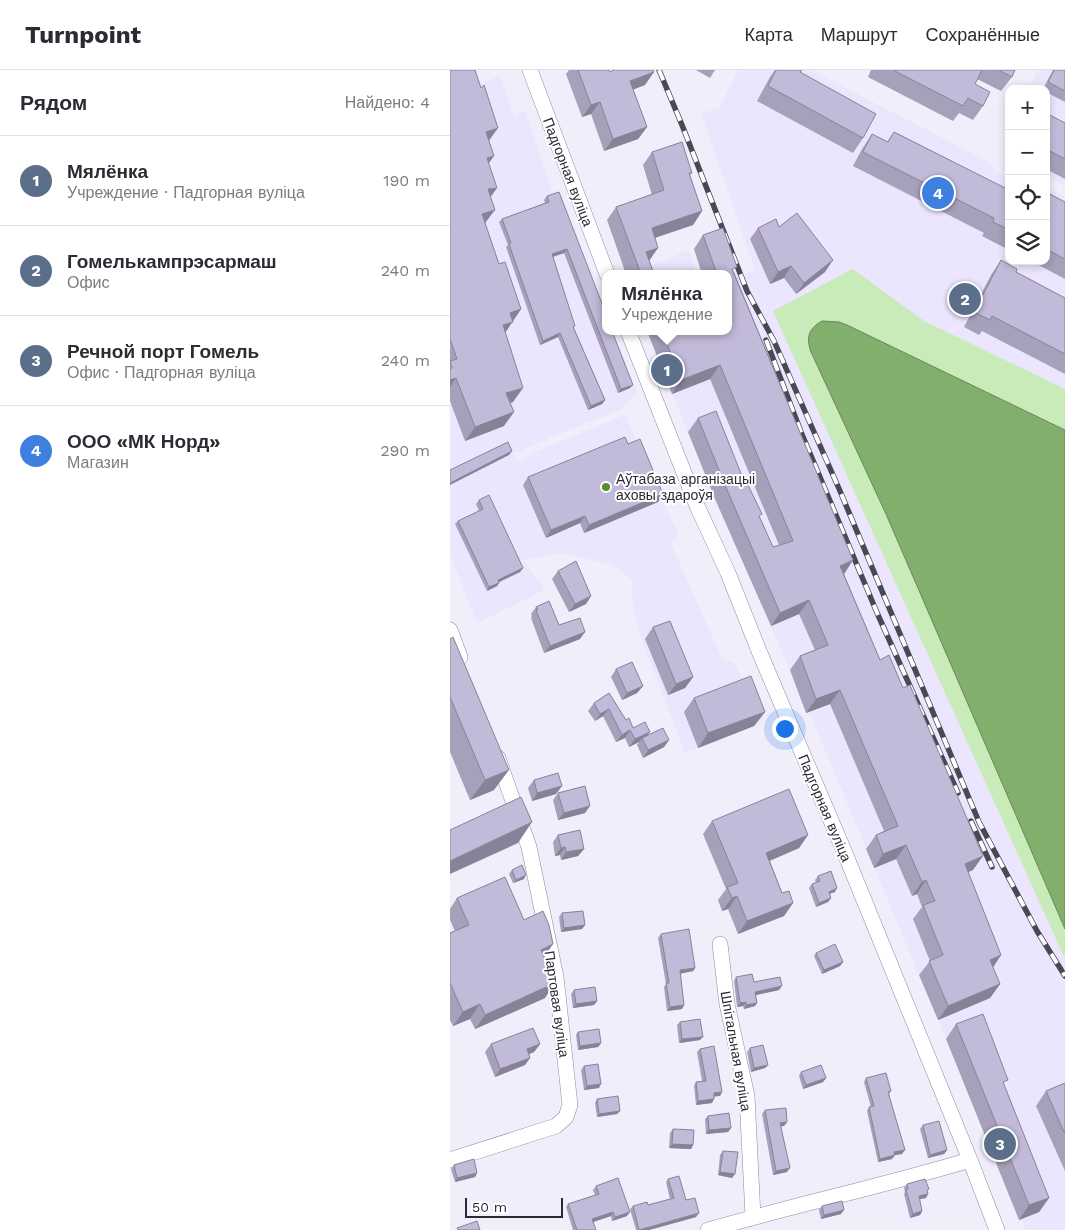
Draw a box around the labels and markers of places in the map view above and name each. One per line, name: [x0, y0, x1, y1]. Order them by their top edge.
pin: 4: [922, 174, 954, 212]
pin: 2: [949, 280, 981, 318]
pin: 1: [651, 351, 683, 389]
place label: Аўтабаза арганізацыі аховы здароўя: [616, 471, 755, 503]
marker: Аўтабаза арганізацыі аховы здароўя: [600, 481, 612, 493]
pin: 3: [984, 1125, 1016, 1163]

